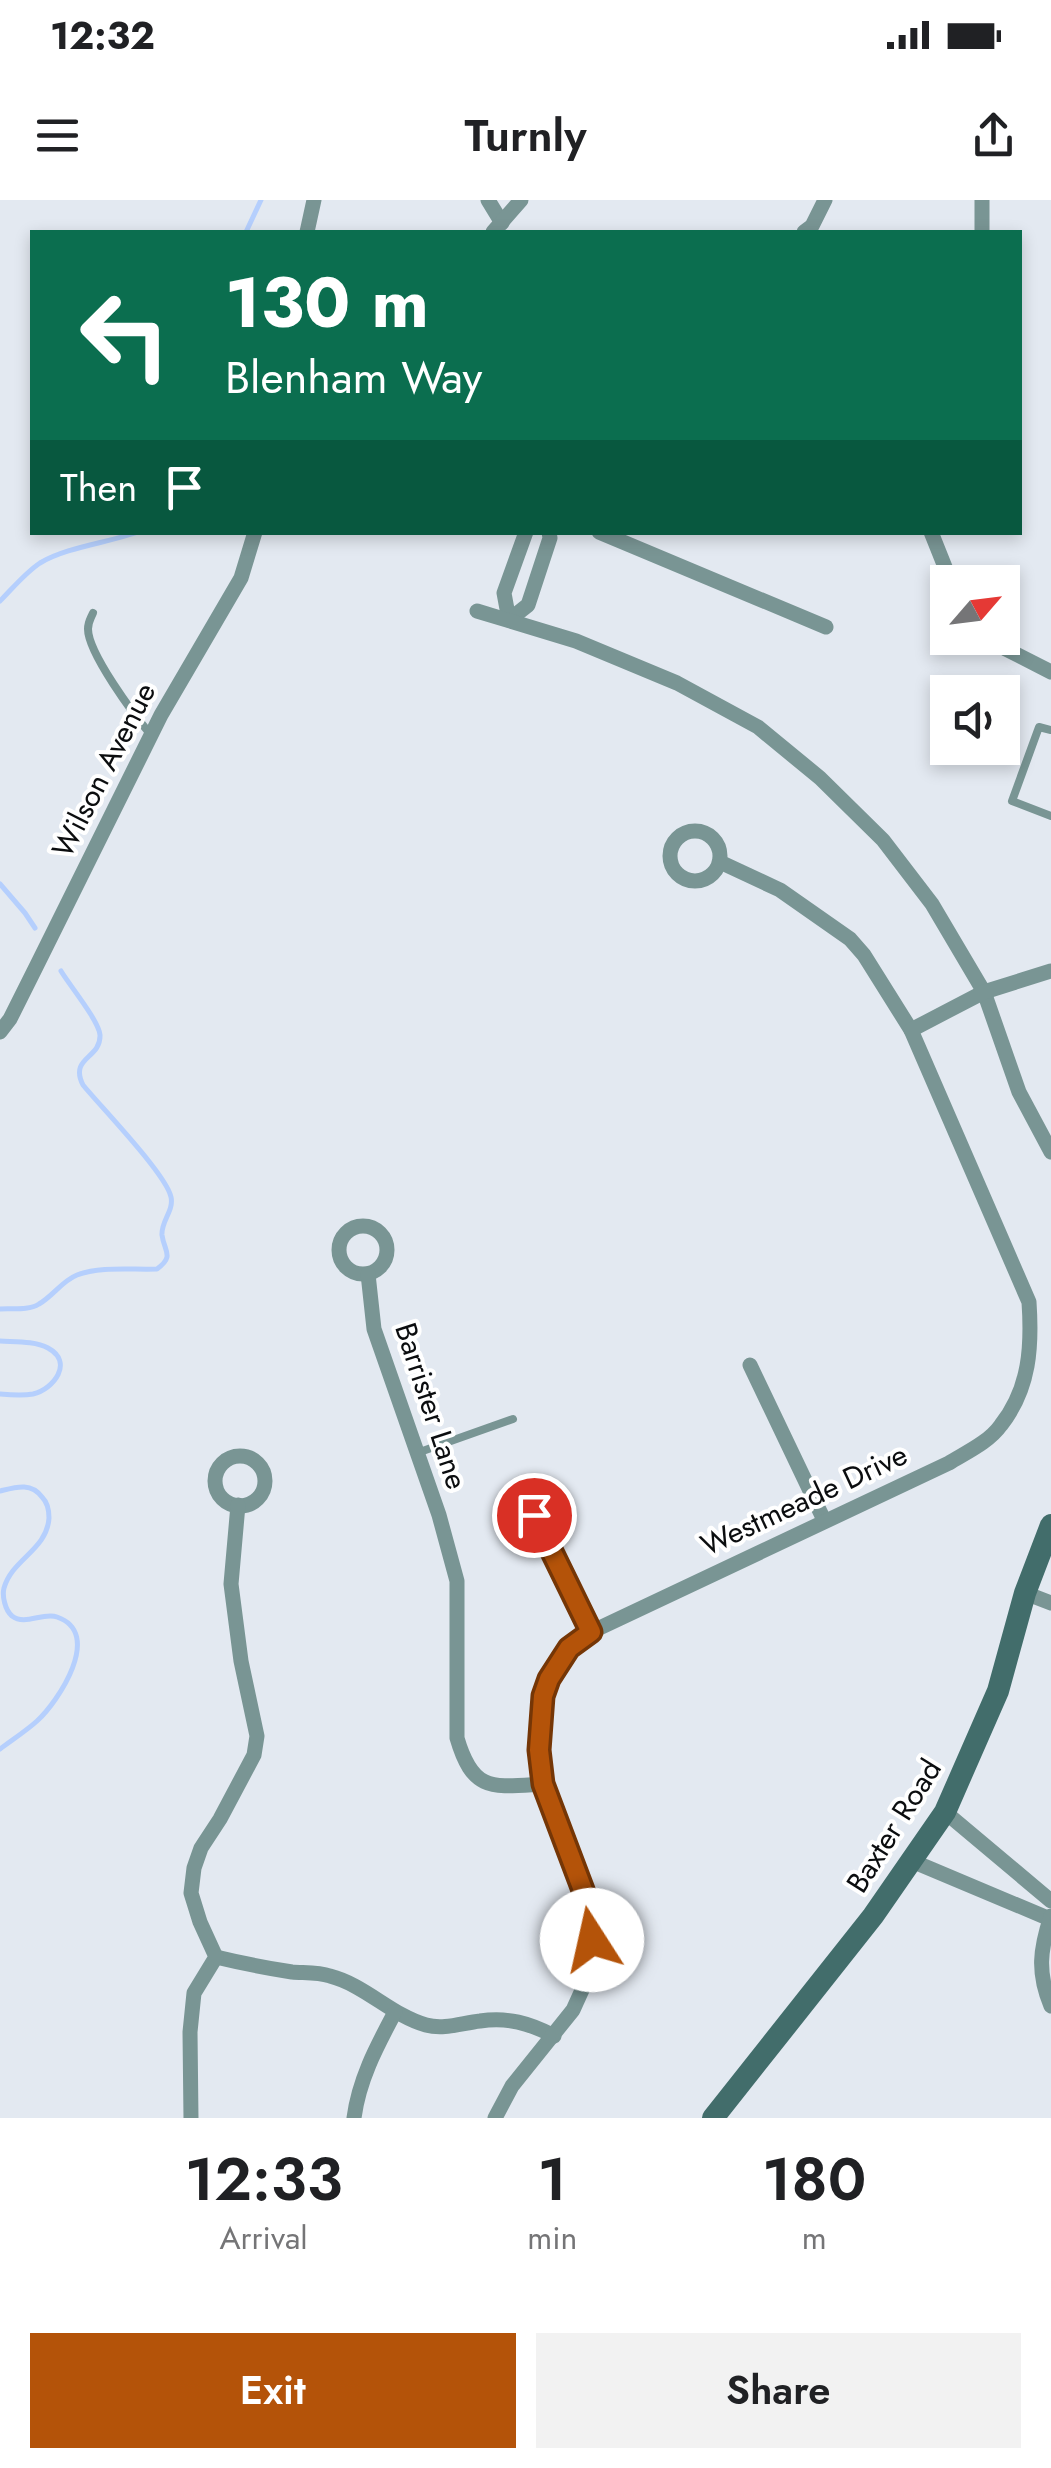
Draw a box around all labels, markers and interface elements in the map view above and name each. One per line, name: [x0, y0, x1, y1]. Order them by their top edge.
text: 12:32: [50, 8, 155, 63]
text: Turnly: [464, 103, 587, 168]
icon: menu: [30, 108, 85, 163]
icon: share: [966, 108, 1021, 163]
text: 130 m: [225, 252, 429, 353]
icon: left: [60, 270, 190, 400]
text: Blenham Way: [225, 345, 482, 410]
text: Then: [60, 460, 137, 515]
icon: arrive: [157, 460, 212, 515]
north arrow: [930, 565, 1020, 655]
map controls: [930, 565, 1020, 765]
street label: Wilson Avenue: [41, 675, 166, 865]
button: sound: [930, 675, 1020, 765]
street label: Barrister Lane: [384, 1317, 479, 1495]
street label: Westmeade Drive: [693, 1433, 914, 1566]
pin: [492, 1473, 577, 1558]
icon: arrive: [507, 1488, 562, 1543]
street label: Baxter Road: [835, 1751, 952, 1901]
position arrow: [540, 1888, 644, 1992]
text: 12:33: [185, 2136, 342, 2223]
text: 1: [538, 2136, 567, 2223]
text: 180: [762, 2136, 866, 2223]
text: Arrival: [219, 2215, 308, 2261]
text: min: [527, 2215, 577, 2261]
text: m: [802, 2215, 827, 2261]
button: Exit: [30, 2333, 516, 2448]
button: Share: [536, 2333, 1021, 2448]

